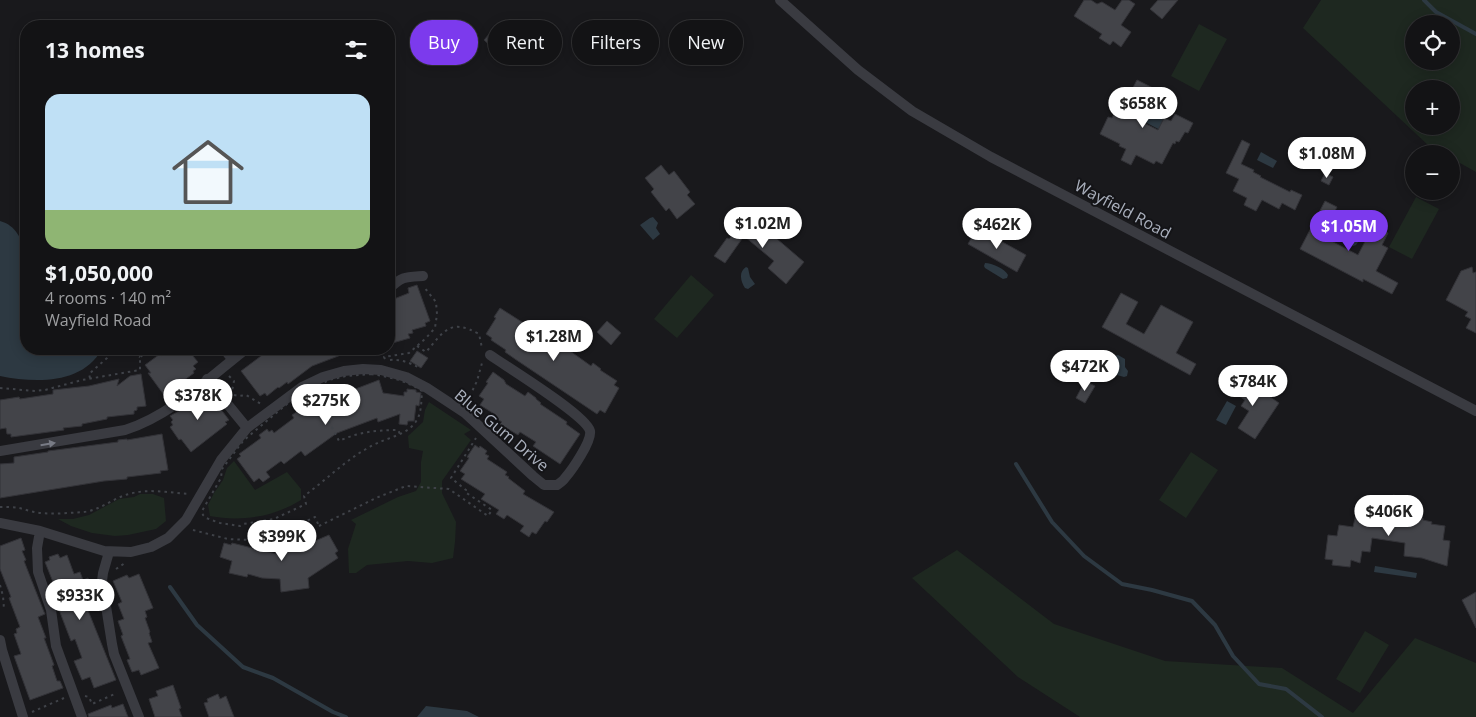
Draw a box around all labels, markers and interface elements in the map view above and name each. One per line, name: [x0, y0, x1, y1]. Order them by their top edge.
map controls: [1405, 15, 1460, 200]
button: locate: [1405, 15, 1460, 70]
chip: Buy: [410, 20, 478, 65]
chip: Rent: [488, 20, 562, 65]
chip: Filters: [572, 20, 659, 65]
chip: New: [669, 20, 743, 65]
text: 13 homes: [45, 36, 145, 64]
icon: filters: [342, 36, 370, 64]
button: +: [1405, 80, 1460, 135]
pin: $658K: [1108, 86, 1178, 129]
text: $658K: [1119, 92, 1167, 114]
icon: home: [163, 127, 253, 217]
pin: $1.08M: [1286, 136, 1368, 179]
text: $1.08M: [1299, 142, 1355, 164]
button: −: [1405, 145, 1460, 200]
street label: Wayfield Road: [1071, 174, 1175, 244]
pin: $1.02M: [722, 206, 804, 249]
pin: $462K: [962, 208, 1032, 250]
pin: $1.05M: [1308, 210, 1390, 252]
text: $1.02M: [735, 212, 791, 234]
text: $462K: [973, 213, 1021, 235]
text: $1.05M: [1321, 215, 1377, 237]
text: $1,050,000: [45, 259, 153, 287]
text: 4 rooms · 140 m²: [45, 287, 171, 309]
text: Wayfield Road: [45, 309, 151, 331]
pin: $1.28M: [513, 320, 595, 362]
text: $1.28M: [526, 325, 582, 347]
pin: $472K: [1050, 350, 1120, 392]
text: $472K: [1061, 355, 1109, 377]
pin: $784K: [1218, 364, 1288, 407]
text: $784K: [1229, 370, 1277, 392]
pin: $378K: [163, 378, 233, 421]
text: $378K: [174, 384, 222, 406]
pin: $275K: [291, 384, 361, 426]
street label: Blue Gum Drive: [450, 384, 554, 476]
text: $275K: [302, 389, 350, 411]
one-way arrow: [41, 439, 57, 447]
pin: $406K: [1354, 494, 1424, 537]
text: $406K: [1365, 500, 1413, 522]
pin: $399K: [247, 520, 317, 562]
text: $399K: [258, 525, 306, 547]
pin: $933K: [45, 578, 115, 621]
text: $933K: [56, 584, 104, 606]

